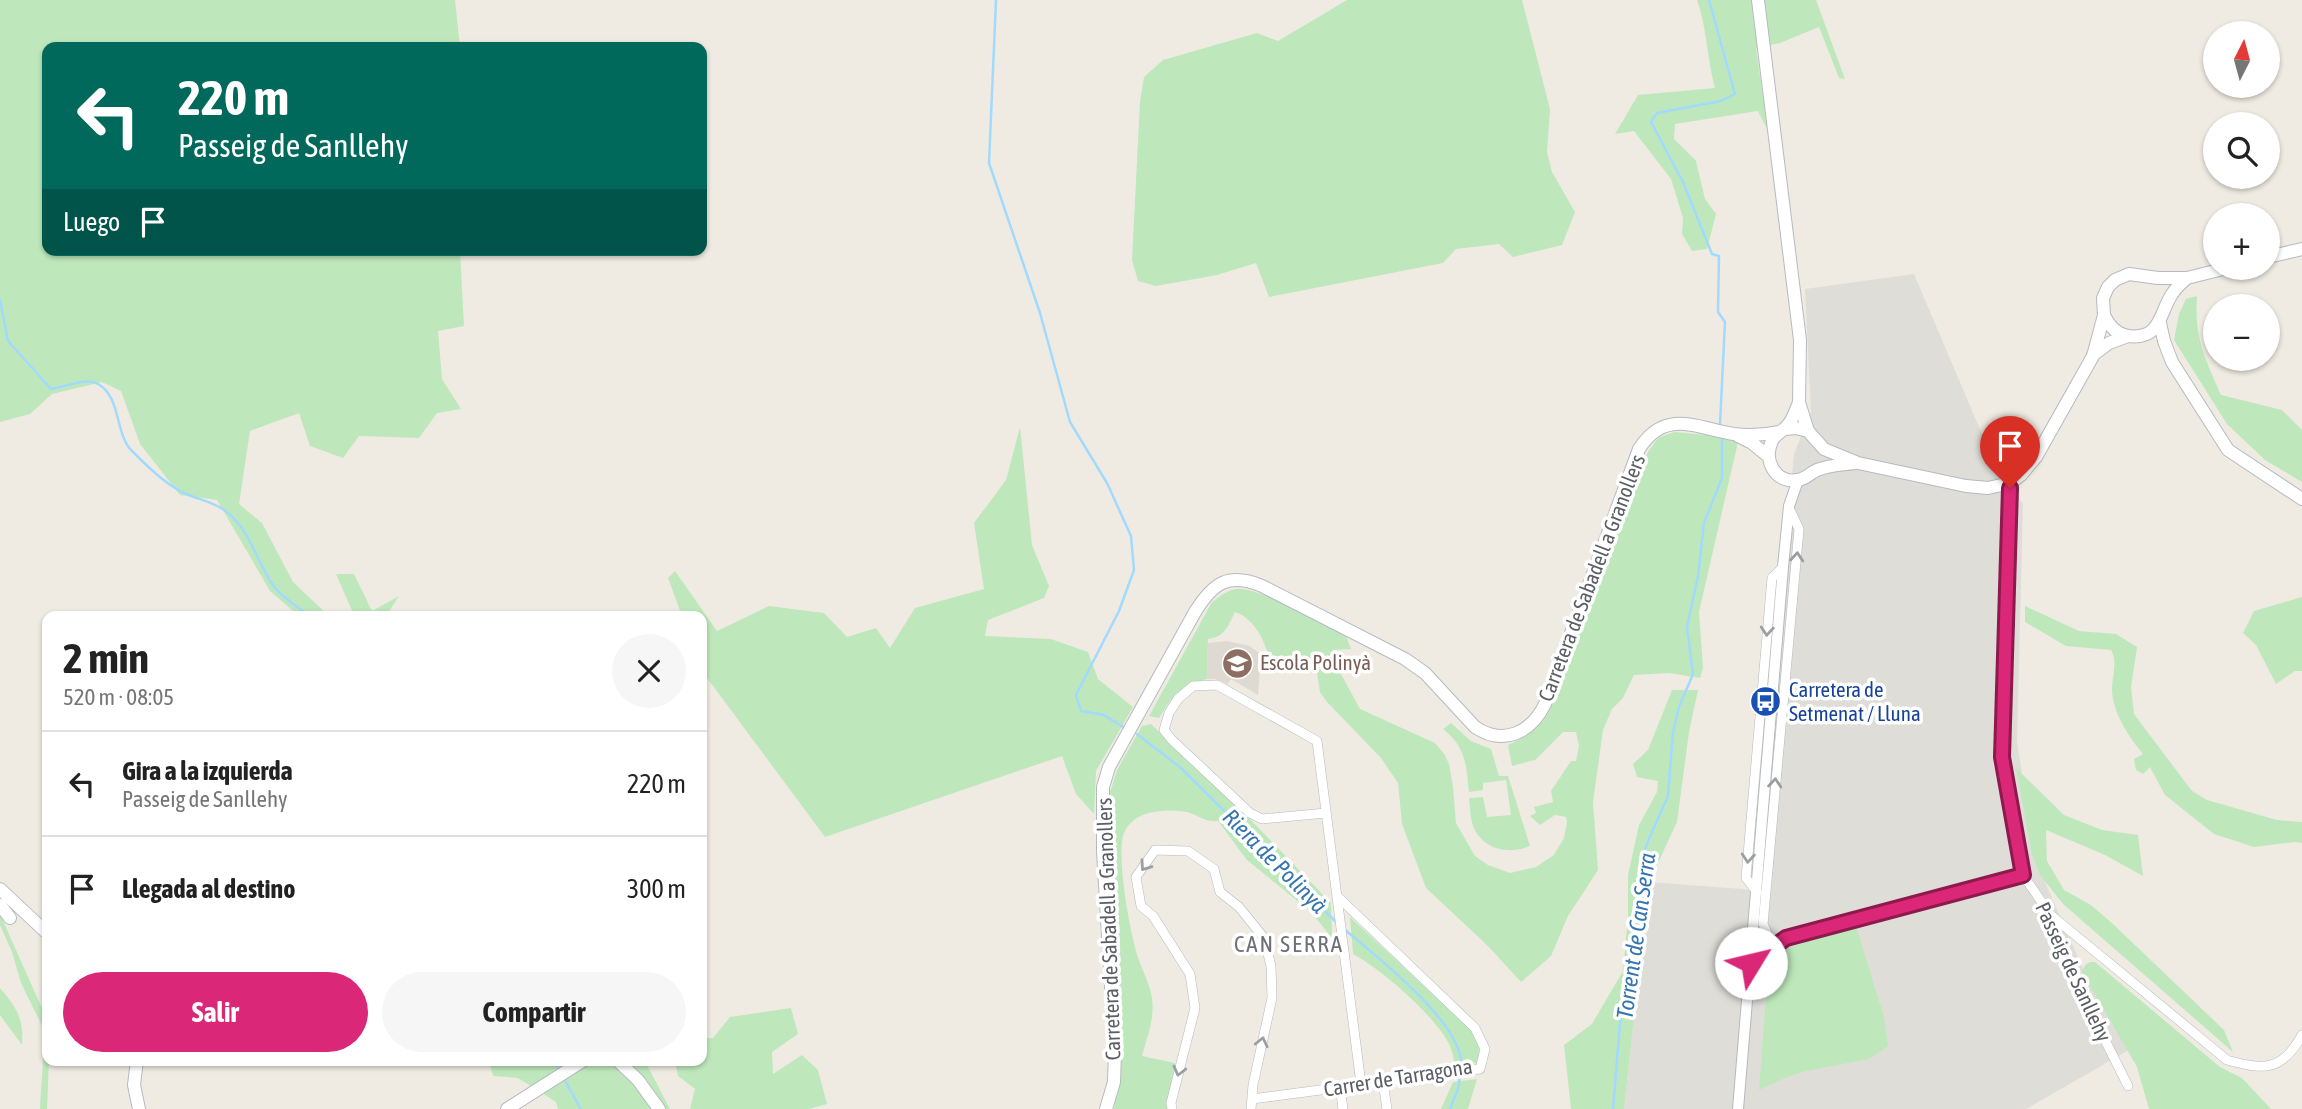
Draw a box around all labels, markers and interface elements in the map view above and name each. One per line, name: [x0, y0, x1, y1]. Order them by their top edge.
north arrow: [2203, 21, 2280, 98]
map controls: [2203, 21, 2280, 371]
text: 220 m: [178, 69, 289, 125]
icon: left: [63, 70, 154, 161]
button: search: [2203, 112, 2280, 189]
text: Passeig de Sanllehy: [178, 127, 408, 164]
icon: arrive: [134, 203, 172, 241]
button: +: [2203, 203, 2280, 280]
text: Luego: [63, 207, 120, 237]
button: −: [2203, 294, 2280, 371]
pin: [1980, 416, 2040, 488]
icon: arrive: [1991, 427, 2029, 465]
street label: Carretera de Sabadell a Granollers: [1533, 451, 1649, 704]
one-way arrow: [1789, 551, 1804, 562]
one-way arrow: [1760, 626, 1775, 637]
text: 2 min: [63, 634, 149, 682]
button: close: [612, 634, 686, 708]
school or university icon: Escola Polinyà: [1220, 646, 1254, 680]
place label: Escola Polinyà: [1260, 650, 1371, 674]
place label: Carretera de Setmenat / Lluna: [1789, 677, 1921, 725]
text: 520 m · 08:05: [63, 684, 174, 710]
bus stop icon: Carretera de Setmenat / Lluna: [1749, 685, 1783, 719]
text: Gira a la izquierda: [122, 756, 293, 786]
icon: left: [63, 765, 101, 803]
text: 220 m: [627, 769, 686, 799]
one-way arrow: [1767, 777, 1782, 788]
text: Passeig de Sanllehy: [122, 786, 288, 812]
street label: Carretera de Sabadell a Granollers: [1091, 797, 1125, 1061]
water label: Riera de Polinyà: [1218, 804, 1332, 918]
water label: Torrent de Can Serra: [1611, 851, 1661, 1021]
one-way arrow: [1741, 852, 1756, 863]
one-way arrow: [1141, 858, 1153, 871]
icon: arrive: [63, 870, 101, 908]
text: Llegada al destino: [122, 874, 295, 904]
text: 300 m: [627, 874, 686, 904]
street label: Passeig de Sanllehy: [2031, 898, 2117, 1045]
position arrow: [1714, 926, 1788, 1000]
district label: CAN SERRA: [1234, 931, 1344, 957]
button: Salir: [63, 972, 368, 1052]
button: Compartir: [382, 972, 686, 1052]
one-way arrow: [1253, 1036, 1268, 1048]
street label: Carrer de Tarragona: [1322, 1053, 1474, 1101]
one-way arrow: [1173, 1065, 1187, 1077]

